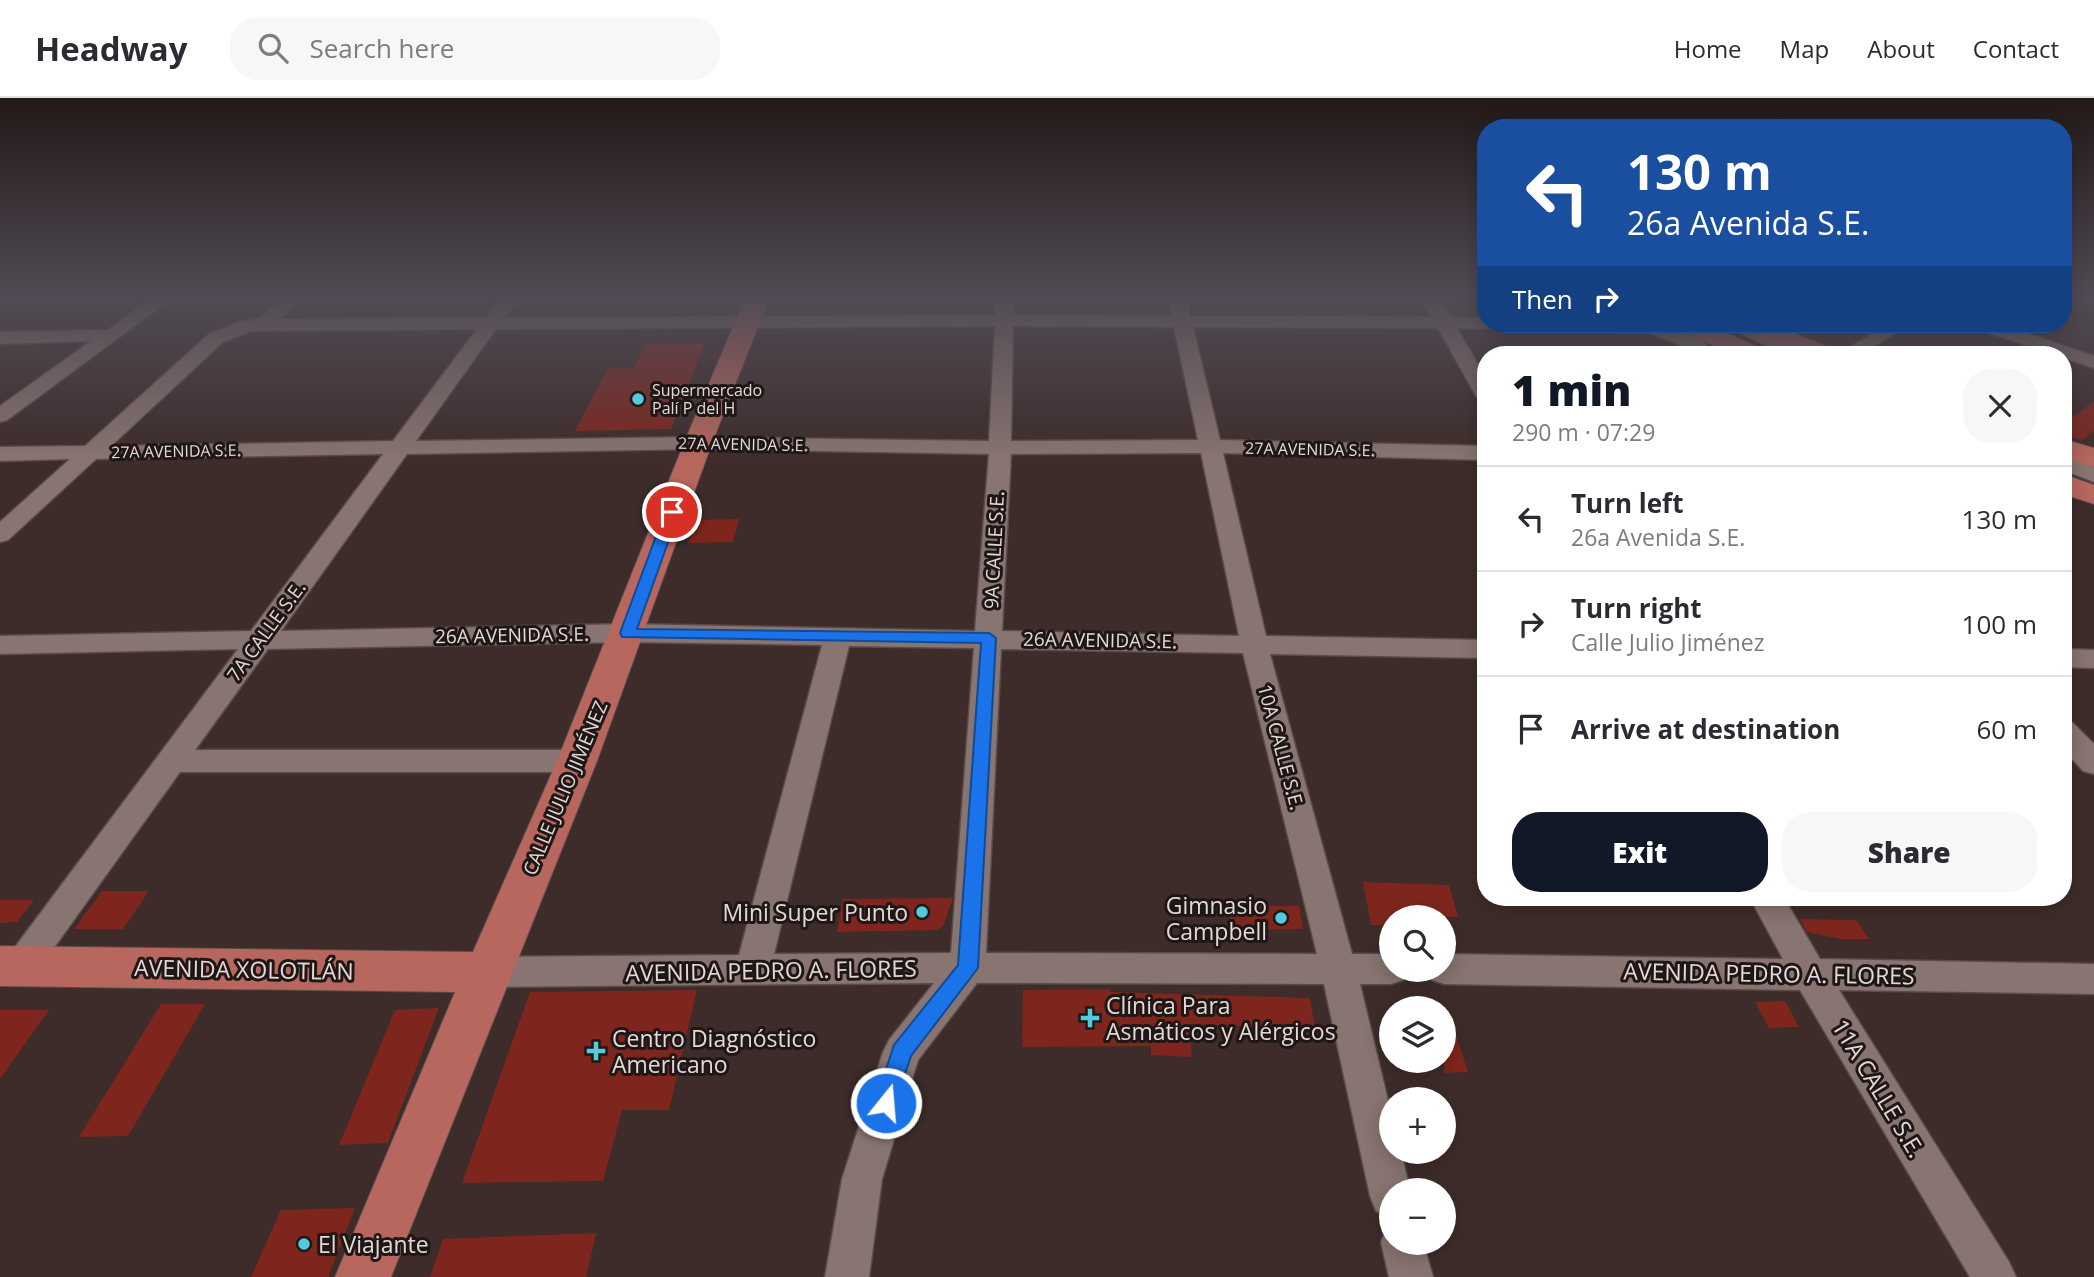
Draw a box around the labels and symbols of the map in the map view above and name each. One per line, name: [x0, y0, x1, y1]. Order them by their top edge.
place label: Supermercado Palí P del H: [652, 379, 762, 419]
marker: Supermercado Palí P del H: [630, 391, 646, 407]
street label: 27A AVENIDA S.E.: [678, 432, 808, 456]
street label: 27A AVENIDA S.E.: [1245, 437, 1375, 461]
street label: 27A AVENIDA S.E.: [111, 439, 241, 463]
pin: [642, 482, 702, 542]
street label: 9A CALLE S.E.: [978, 490, 1010, 610]
street label: 7A CALLE S.E.: [221, 576, 311, 686]
street label: 26A AVENIDA S.E.: [435, 621, 589, 649]
street label: 26A AVENIDA S.E.: [1023, 626, 1177, 654]
street label: 10A CALLE S.E.: [1252, 681, 1310, 813]
street label: CALLE JULIO JIMÉNEZ: [517, 697, 614, 879]
place label: Gimnasio Campbell: [1166, 889, 1267, 947]
place label: Mini Super Punto: [722, 896, 908, 928]
marker: Mini Super Punto: [914, 904, 930, 920]
marker: Gimnasio Campbell: [1273, 910, 1289, 926]
street label: AVENIDA XOLOTLÁN: [134, 951, 354, 987]
street label: AVENIDA PEDRO A. FLORES: [625, 951, 917, 989]
street label: AVENIDA PEDRO A. FLORES: [1623, 954, 1915, 992]
place label: Clínica Para Asmáticos y Alérgicos: [1106, 989, 1336, 1047]
marker: Clínica Para Asmáticos y Alérgicos: [1080, 1008, 1100, 1028]
street label: 11A CALLE S.E.: [1825, 1013, 1933, 1163]
place label: Centro Diagnóstico Americano: [612, 1022, 816, 1080]
marker: Centro Diagnóstico Americano: [586, 1041, 606, 1061]
position arrow: [849, 1066, 923, 1140]
place label: El Viajante: [318, 1228, 429, 1260]
marker: El Viajante: [296, 1236, 312, 1252]

